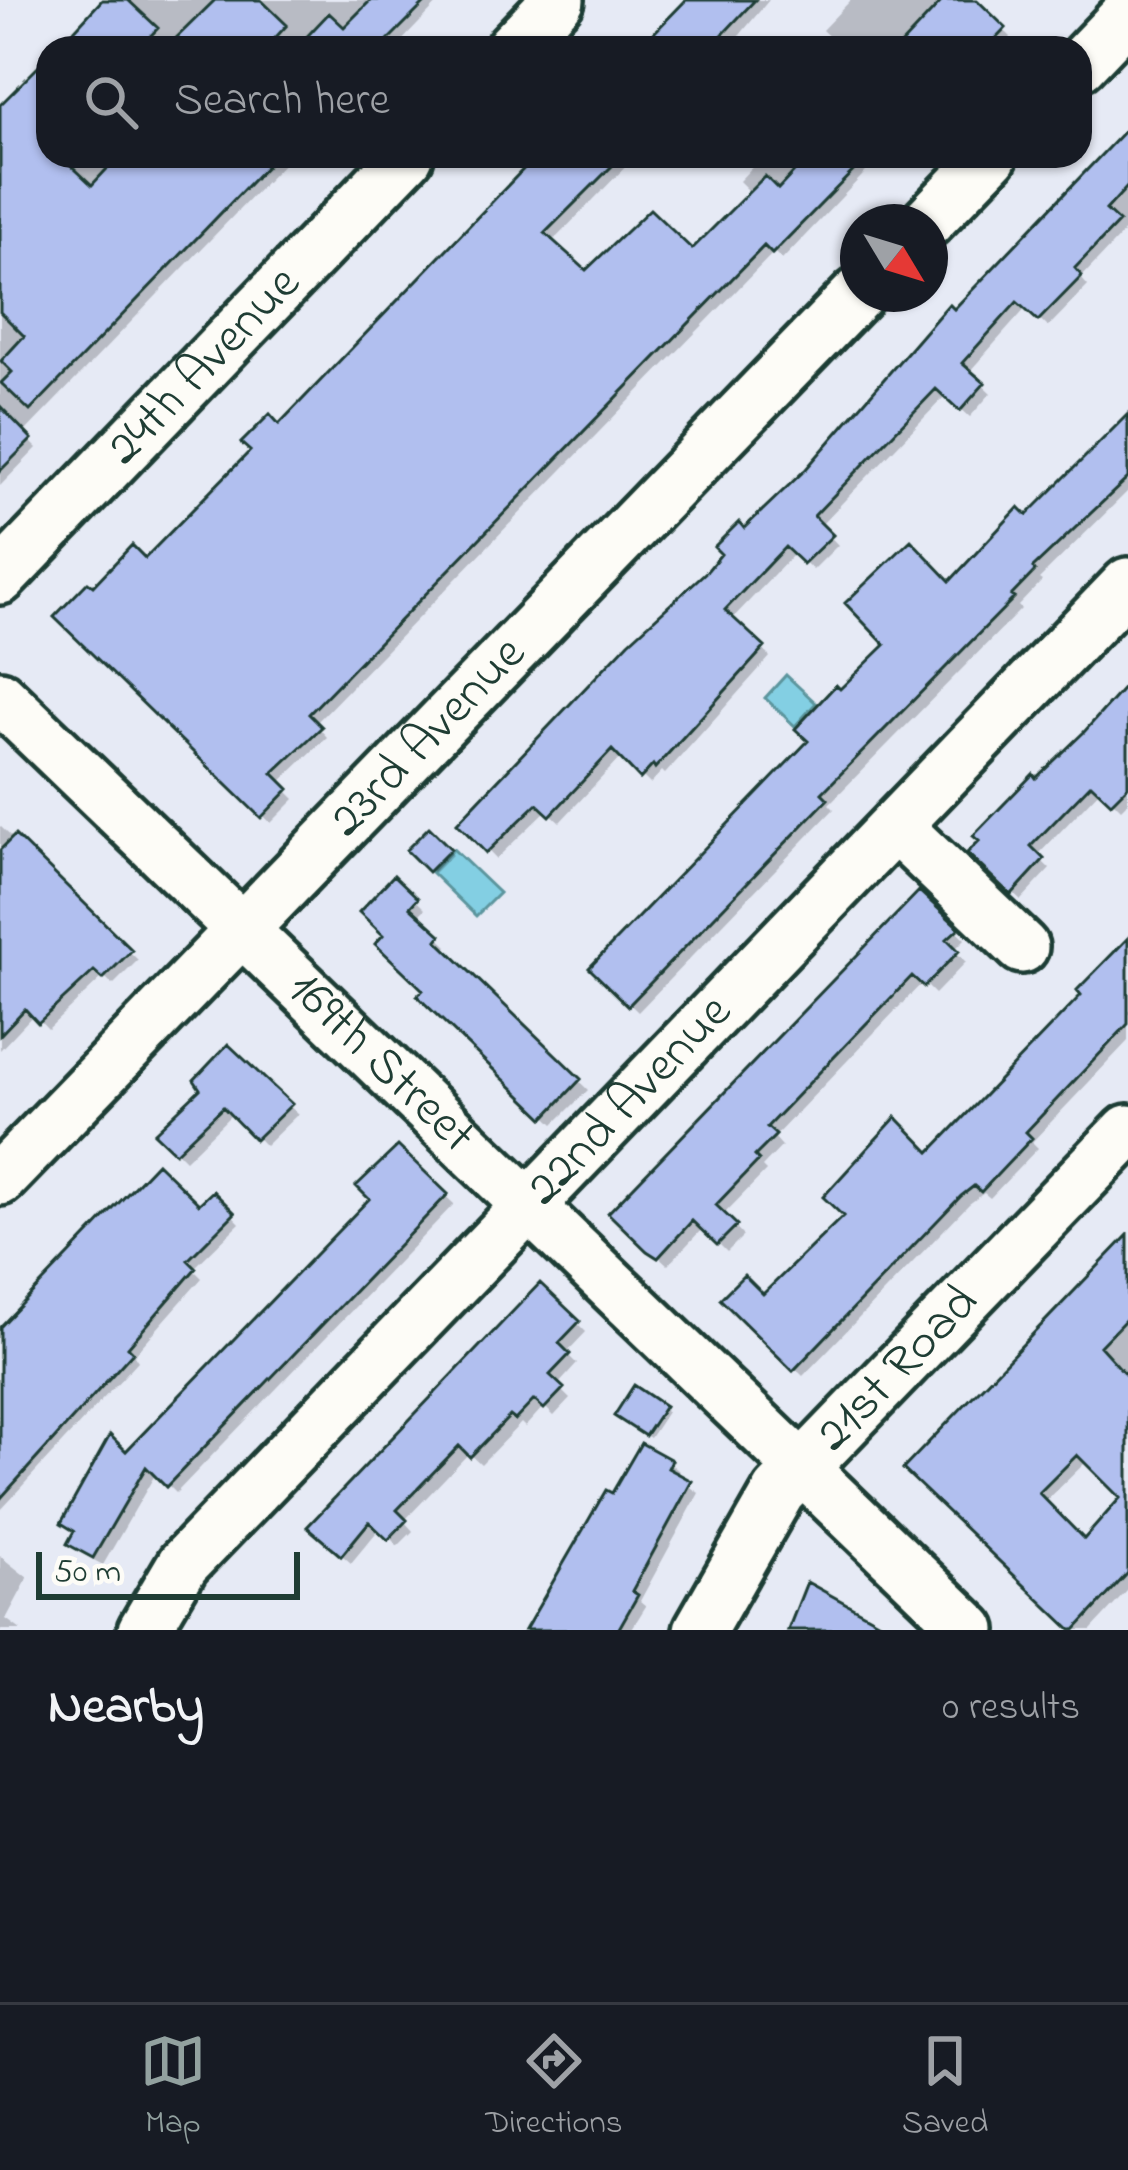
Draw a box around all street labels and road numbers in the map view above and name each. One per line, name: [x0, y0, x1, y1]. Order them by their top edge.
street label: 24th Avenue: [89, 249, 319, 483]
street label: 23rd Avenue: [312, 619, 544, 856]
street label: 169th Street: [269, 954, 492, 1172]
street label: 22nd Avenue: [509, 978, 750, 1224]
street label: 21st Road: [798, 1268, 997, 1470]

